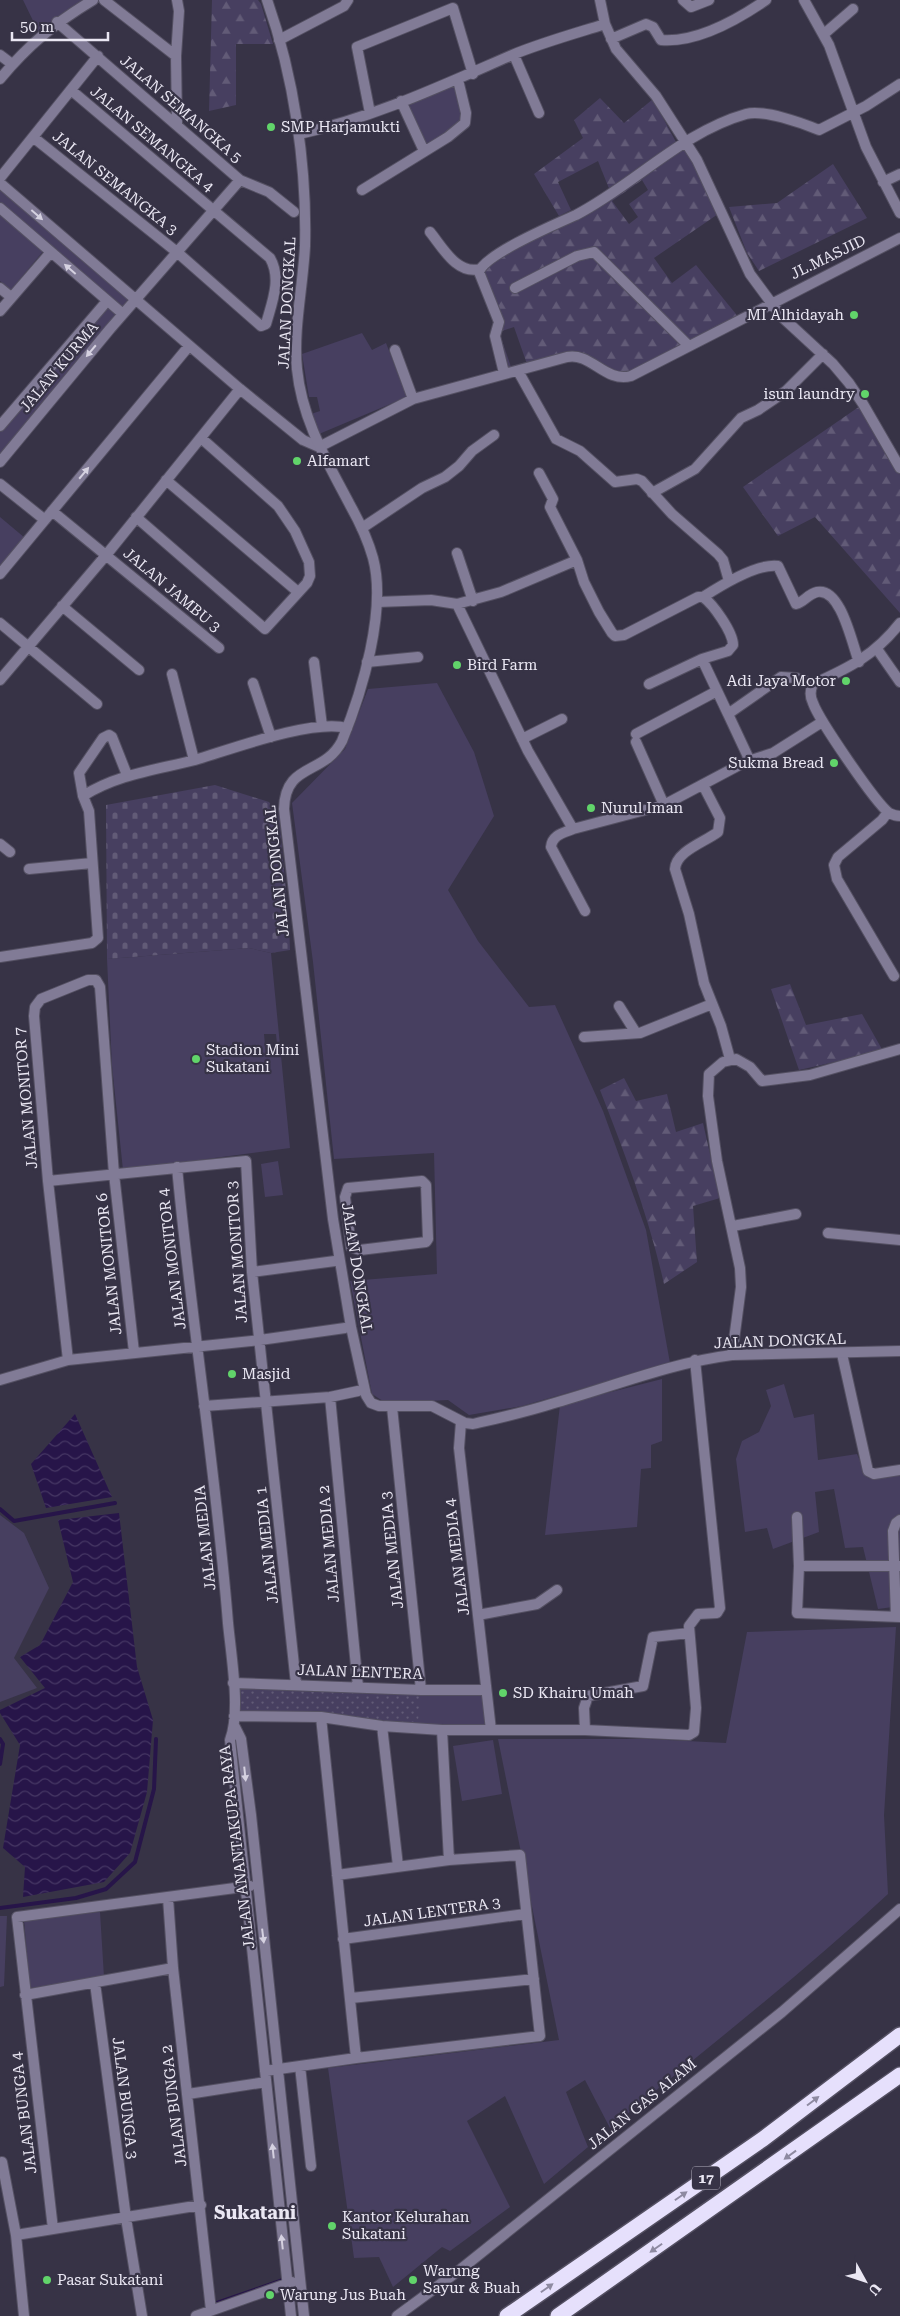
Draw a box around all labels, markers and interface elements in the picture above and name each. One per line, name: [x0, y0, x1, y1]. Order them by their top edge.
scale bar: [12, 10, 109, 42]
text: 50 m: [20, 18, 55, 36]
street label: JALAN SEMANGKA 5: [116, 51, 246, 167]
street label: JALAN SEMANGKA 4: [87, 82, 218, 196]
place label: SMP Harjamukti: [281, 118, 400, 136]
marker: SMP Harjamukti: [265, 121, 277, 133]
street label: JALAN SEMANGKA 3: [49, 127, 181, 239]
one-way arrow: [30, 209, 43, 220]
street label: JL.MASJID: [787, 231, 869, 283]
street label: JALAN DONGKAL: [275, 236, 299, 370]
one-way arrow: [65, 263, 77, 275]
place label: MI Alhidayah: [747, 306, 844, 324]
marker: MI Alhidayah: [848, 309, 860, 321]
street label: JALAN KURMA: [16, 318, 102, 416]
one-way arrow: [86, 345, 97, 358]
place label: isun laundry: [764, 385, 855, 403]
marker: isun laundry: [859, 388, 871, 400]
place label: Alfamart: [307, 452, 370, 470]
marker: Alfamart: [291, 455, 303, 467]
one-way arrow: [78, 467, 89, 479]
street label: JALAN JAMBU 3: [120, 544, 224, 636]
place label: Bird Farm: [467, 656, 538, 674]
marker: Bird Farm: [451, 659, 463, 671]
place label: Adi Jaya Motor: [727, 672, 836, 690]
marker: Adi Jaya Motor: [840, 675, 852, 687]
place label: Sukma Bread: [728, 754, 824, 772]
marker: Sukma Bread: [828, 757, 840, 769]
place label: Nurul Iman: [601, 799, 684, 817]
marker: Nurul Iman: [585, 802, 597, 814]
street label: JALAN DONGKAL: [261, 804, 293, 938]
street label: JALAN MONITOR 7: [11, 1026, 41, 1170]
place label: Stadion Mini Sukatani: [206, 1041, 300, 1076]
marker: Stadion Mini Sukatani: [190, 1053, 202, 1065]
street label: JALAN MONITOR 3: [223, 1180, 251, 1324]
street label: JALAN MONITOR 4: [154, 1187, 190, 1331]
street label: JALAN MONITOR 6: [93, 1192, 125, 1336]
street label: JALAN DONGKAL: [338, 1201, 376, 1335]
street label: JALAN DONGKAL: [714, 1330, 846, 1352]
place label: Masjid: [242, 1365, 291, 1383]
marker: Masjid: [226, 1368, 238, 1380]
street label: JALAN MEDIA: [190, 1484, 219, 1592]
street label: JALAN MEDIA 2: [315, 1484, 343, 1604]
street label: JALAN MEDIA 1: [252, 1485, 282, 1605]
street label: JALAN MEDIA 3: [377, 1490, 407, 1610]
street label: JALAN MEDIA 4: [441, 1497, 473, 1617]
street label: JALAN LENTERA: [297, 1661, 424, 1683]
place label: SD Khairu Umah: [513, 1684, 634, 1702]
marker: SD Khairu Umah: [497, 1687, 509, 1699]
street label: JALAN ANANTAKUPA RAYA: [215, 1744, 258, 1950]
one-way arrow: [241, 1766, 249, 1782]
street label: JALAN LENTERA 3: [362, 1893, 502, 1931]
one-way arrow: [259, 1928, 267, 1944]
street label: JALAN BUNGA 3: [109, 2036, 141, 2160]
street label: JALAN BUNGA 2: [158, 2044, 190, 2168]
street label: JALAN BUNGA 4: [8, 2050, 40, 2175]
street label: JALAN GAS ALAM: [584, 2055, 700, 2153]
one-way arrow: [806, 2096, 820, 2106]
one-way arrow: [269, 2143, 277, 2159]
one-way arrow: [783, 2149, 796, 2159]
road number: 17: [692, 2166, 720, 2190]
one-way arrow: [674, 2191, 687, 2201]
district label: Sukatani: [214, 2202, 296, 2223]
place label: Kantor Kelurahan Sukatani: [342, 2208, 470, 2243]
marker: Kantor Kelurahan Sukatani: [326, 2220, 338, 2232]
one-way arrow: [278, 2233, 286, 2249]
one-way arrow: [649, 2243, 663, 2253]
north arrow: [840, 2256, 890, 2306]
place label: Warung Sayur & Buah: [423, 2262, 521, 2297]
place label: Pasar Sukatani: [57, 2271, 164, 2289]
marker: Pasar Sukatani: [41, 2274, 53, 2286]
marker: Warung Sayur & Buah: [407, 2274, 419, 2286]
text: U: [865, 2280, 885, 2299]
one-way arrow: [540, 2283, 554, 2293]
place label: Warung Jus Buah: [280, 2286, 406, 2304]
marker: Warung Jus Buah: [264, 2289, 276, 2301]

